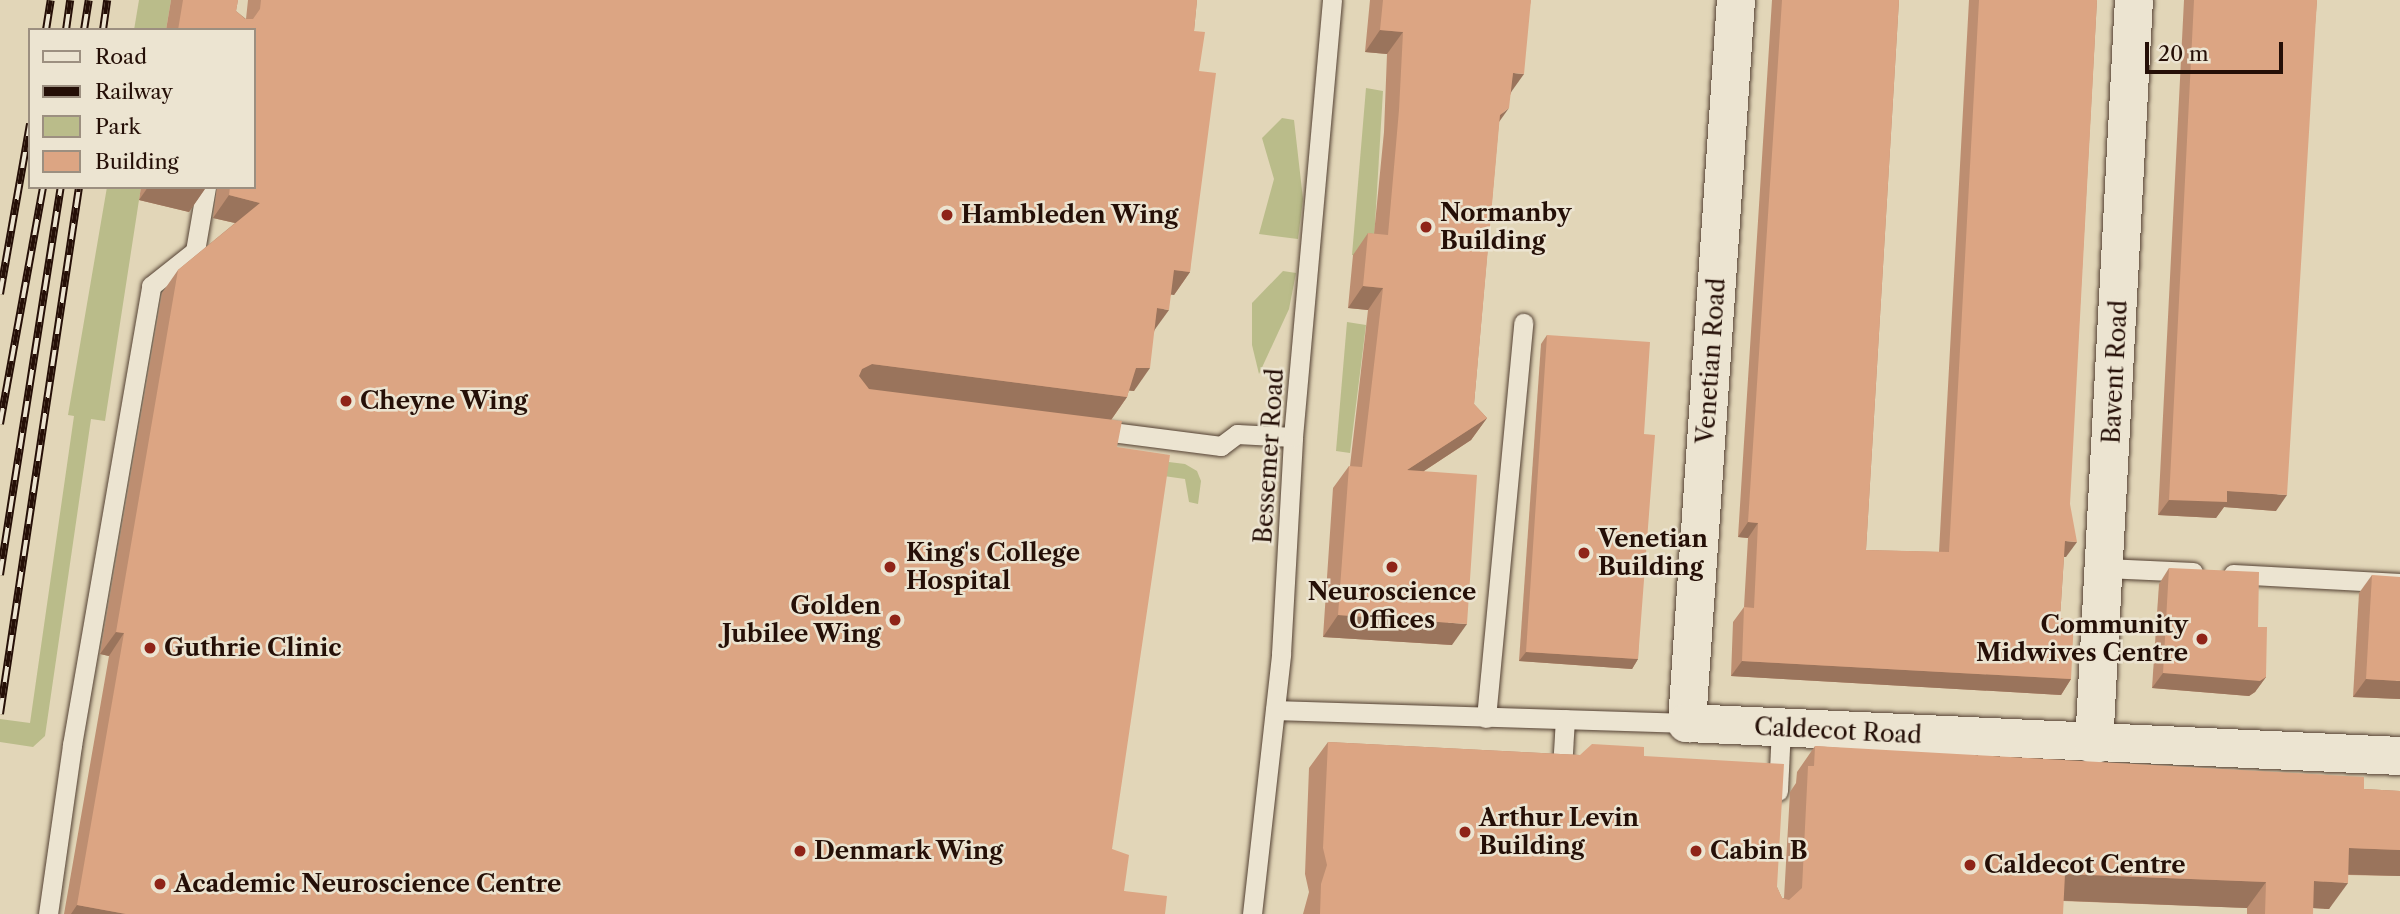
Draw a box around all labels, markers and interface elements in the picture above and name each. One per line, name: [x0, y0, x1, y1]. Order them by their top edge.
legend: [28, 28, 256, 189]
scale bar: [2148, 28, 2286, 72]
text: 20 m: [2158, 41, 2209, 66]
text: Road: [95, 44, 147, 69]
text: Railway: [95, 79, 173, 104]
text: Park: [95, 114, 141, 139]
text: Building: [95, 149, 179, 174]
place label: Normanby Building: [1440, 199, 1571, 255]
place label: Hambleden Wing: [961, 201, 1179, 229]
marker: Hambleden Wing: [939, 207, 955, 223]
marker: Normanby Building: [1418, 219, 1434, 235]
street label: Venetian Road: [1691, 277, 1731, 445]
street label: Bavent Road: [2097, 299, 2133, 445]
street label: Bessemer Road: [1248, 367, 1290, 545]
place label: Cheyne Wing: [360, 387, 529, 415]
marker: Cheyne Wing: [338, 393, 354, 409]
place label: Venetian Building: [1598, 525, 1708, 581]
place label: King's College Hospital: [906, 539, 1080, 595]
marker: Venetian Building: [1576, 545, 1592, 561]
marker: King's College Hospital: [880, 557, 900, 577]
marker: Neuroscience Offices: [1384, 559, 1400, 575]
place label: Neuroscience Offices: [1308, 578, 1476, 634]
place label: Golden Jubilee Wing: [721, 592, 881, 648]
place label: Community Midwives Centre: [1976, 611, 2188, 667]
marker: Golden Jubilee Wing: [887, 612, 903, 628]
marker: Community Midwives Centre: [2194, 631, 2210, 647]
place label: Guthrie Clinic: [164, 634, 342, 662]
marker: Guthrie Clinic: [142, 640, 158, 656]
street label: Caldecot Road: [1753, 712, 1923, 750]
place label: Arthur Levin Building: [1479, 804, 1639, 860]
marker: Arthur Levin Building: [1457, 824, 1473, 840]
place label: Denmark Wing: [814, 837, 1004, 865]
place label: Cabin B: [1710, 837, 1808, 865]
marker: Denmark Wing: [792, 843, 808, 859]
marker: Cabin B: [1688, 843, 1704, 859]
place label: Caldecot Centre: [1984, 851, 2186, 879]
marker: Caldecot Centre: [1962, 857, 1978, 873]
place label: Academic Neuroscience Centre: [174, 870, 561, 898]
marker: Academic Neuroscience Centre: [152, 876, 168, 892]

